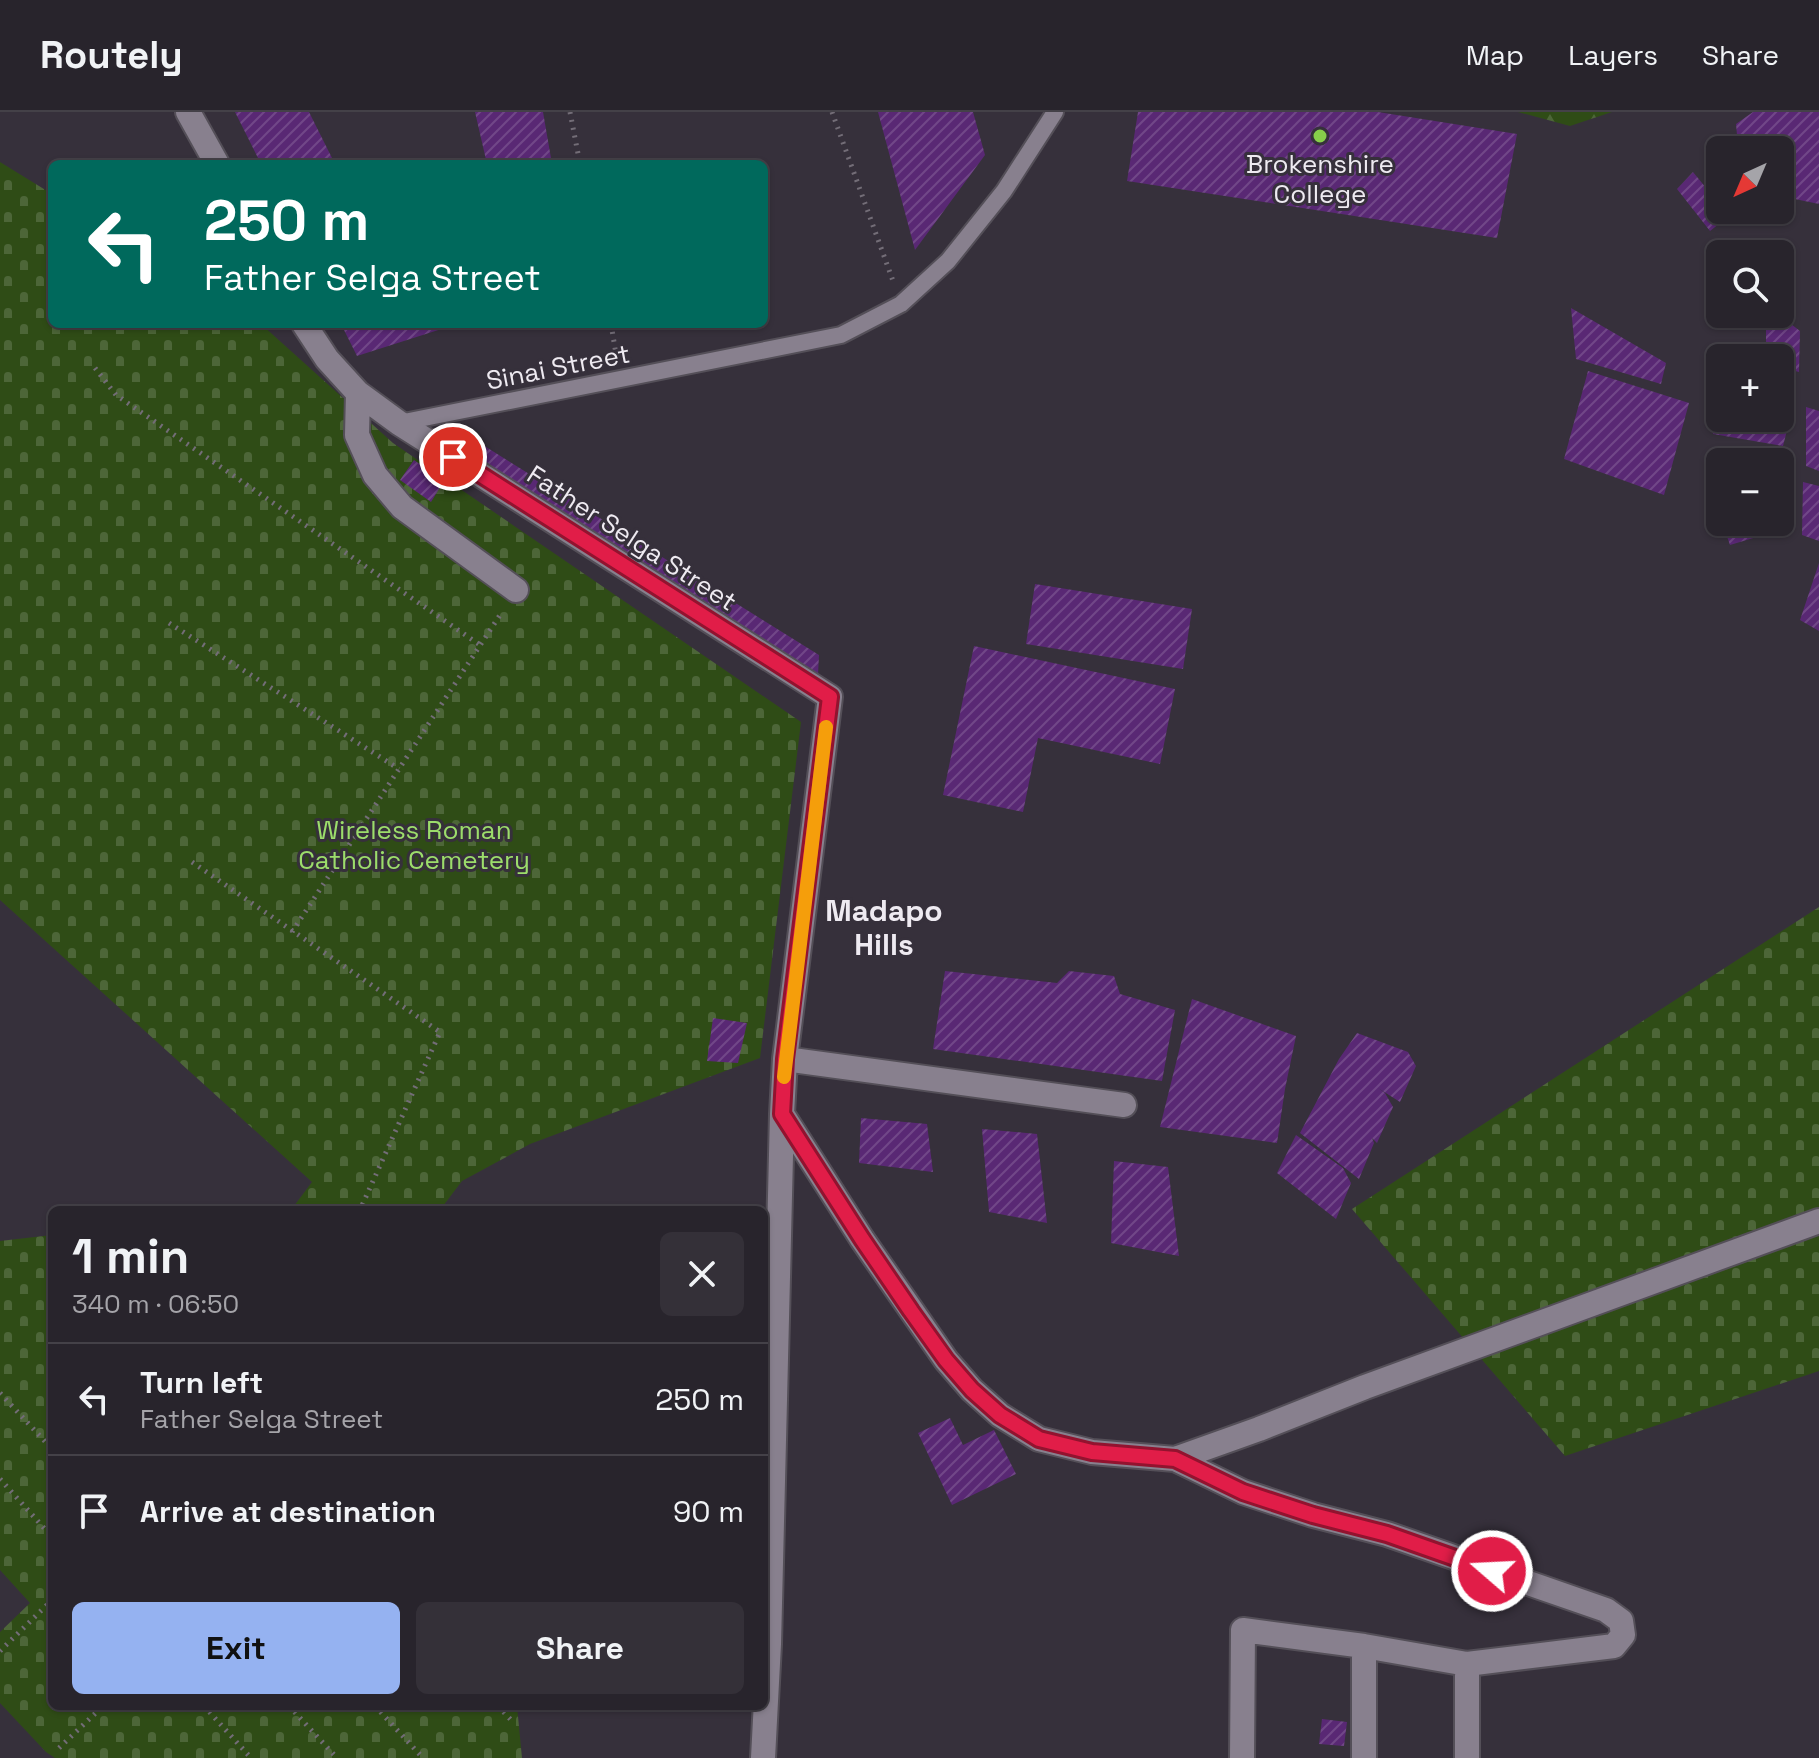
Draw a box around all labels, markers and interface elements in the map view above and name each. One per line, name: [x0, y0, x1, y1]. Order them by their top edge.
text: Routely: [40, 31, 183, 79]
text: Map: [1466, 37, 1524, 73]
text: Layers: [1568, 37, 1658, 73]
text: Share: [1702, 37, 1779, 73]
marker: Brokenshire College: [1311, 127, 1329, 145]
north arrow: [1706, 136, 1794, 224]
map controls: [1706, 136, 1794, 536]
place label: Brokenshire College: [1246, 147, 1394, 211]
text: 250 m: [204, 185, 369, 256]
icon: left: [72, 192, 176, 296]
button: search: [1706, 240, 1794, 328]
text: Father Selga Street: [204, 255, 541, 301]
street label: Sinai Street: [483, 336, 633, 398]
button: +: [1706, 344, 1794, 432]
pin: [419, 423, 487, 491]
icon: arrive: [431, 435, 475, 479]
button: −: [1706, 448, 1794, 536]
street label: Father Selga Street: [521, 458, 743, 618]
park label: Wireless Roman Catholic Cemetery: [298, 813, 530, 877]
district label: Madapo Hills: [825, 891, 943, 964]
text: 1 min: [72, 1226, 189, 1287]
button: close: [660, 1232, 744, 1316]
text: 340 m · 06:50: [72, 1287, 239, 1321]
text: Turn left: [140, 1363, 263, 1402]
icon: left: [72, 1377, 116, 1421]
text: 250 m: [655, 1380, 744, 1419]
text: Father Selga Street: [140, 1402, 383, 1436]
icon: arrive: [72, 1489, 116, 1533]
text: Arrive at destination: [140, 1492, 436, 1531]
text: 90 m: [673, 1492, 744, 1531]
position arrow: [1450, 1529, 1534, 1613]
button: Exit: [72, 1602, 400, 1694]
button: Share: [416, 1602, 744, 1694]

